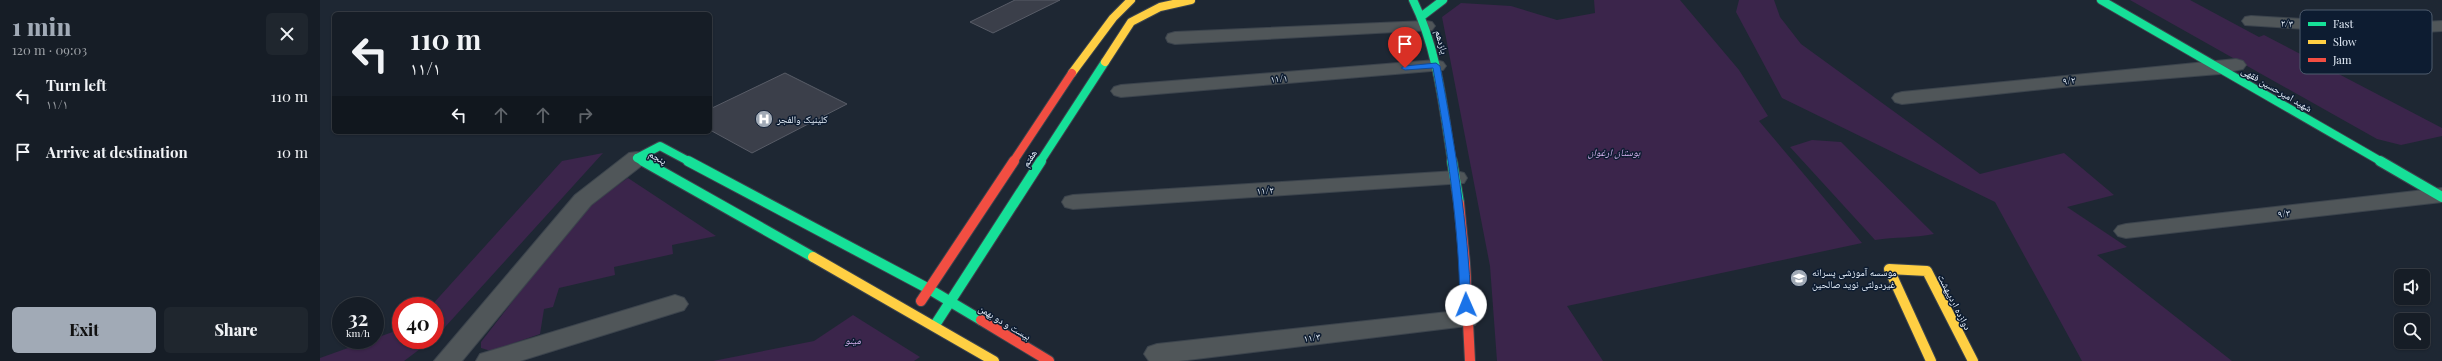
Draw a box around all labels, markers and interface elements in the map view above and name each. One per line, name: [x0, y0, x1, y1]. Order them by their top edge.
text: 1 min: [12, 10, 71, 42]
legend: [2300, 10, 2432, 74]
button: close: [266, 13, 308, 55]
street label: ۲/۳: [2280, 16, 2294, 30]
text: Fast: [2333, 16, 2353, 31]
text: 110 m: [410, 20, 481, 57]
pin: [1388, 27, 1422, 68]
icon: left: [344, 28, 396, 80]
street label: یازدهم: [1431, 28, 1452, 56]
icon: arrive: [1394, 33, 1416, 55]
text: Slow: [2333, 34, 2357, 49]
text: 120 m · 09:03: [12, 41, 87, 58]
text: Jam: [2332, 52, 2352, 67]
text: ۱۱/۱: [410, 56, 441, 80]
street label: شهید امیرحسین فقهی: [2239, 63, 2315, 115]
street label: ۱۱/۱: [1270, 70, 1288, 86]
street label: ۹/۲: [2062, 72, 2077, 88]
text: Turn left: [46, 75, 107, 95]
icon: left: [12, 85, 34, 107]
text: 110 m: [271, 86, 308, 106]
text: ۱۱/۱: [46, 95, 68, 112]
icon: left: [448, 104, 470, 126]
icon: ahead: [490, 104, 512, 126]
icon: ahead: [532, 104, 554, 126]
icon: right: [574, 104, 596, 126]
hospital icon: کلینیک والفجر: [754, 109, 774, 129]
place label: کلینیک والفجر: [776, 112, 828, 126]
icon: arrive: [12, 141, 34, 163]
text: Arrive at destination: [46, 142, 188, 162]
text: 10 m: [276, 142, 308, 162]
park label: بوستان ارغوان: [1588, 145, 1641, 159]
street label: پنجم: [646, 146, 669, 168]
street label: هفتم: [1018, 147, 1041, 170]
street label: ۱۱/۲: [1256, 182, 1275, 198]
street label: ۹/۳: [2277, 205, 2292, 221]
place label: موسسه آموزشی پسرانه غیردولتی نوید صالحین: [1812, 265, 1897, 291]
school or university icon: موسسه آموزشی پسرانه غیردولتی نوید صالحین: [1789, 268, 1809, 288]
map controls: [2394, 269, 2430, 349]
button: sound: [2394, 269, 2430, 305]
street label: دوازده اردیبهشت: [1935, 272, 1975, 332]
position arrow: [1445, 284, 1487, 326]
speed limit sign: 40: [392, 297, 444, 349]
street label: بیست و دو بهمن: [976, 301, 1034, 343]
text: 32: [348, 304, 368, 331]
button: Exit: [12, 307, 156, 353]
button: Share: [164, 307, 308, 353]
button: search: [2394, 313, 2430, 349]
text: km/h: [346, 326, 370, 340]
street label: ۱۱/۳: [1303, 329, 1322, 345]
park label: مینو: [844, 333, 861, 347]

